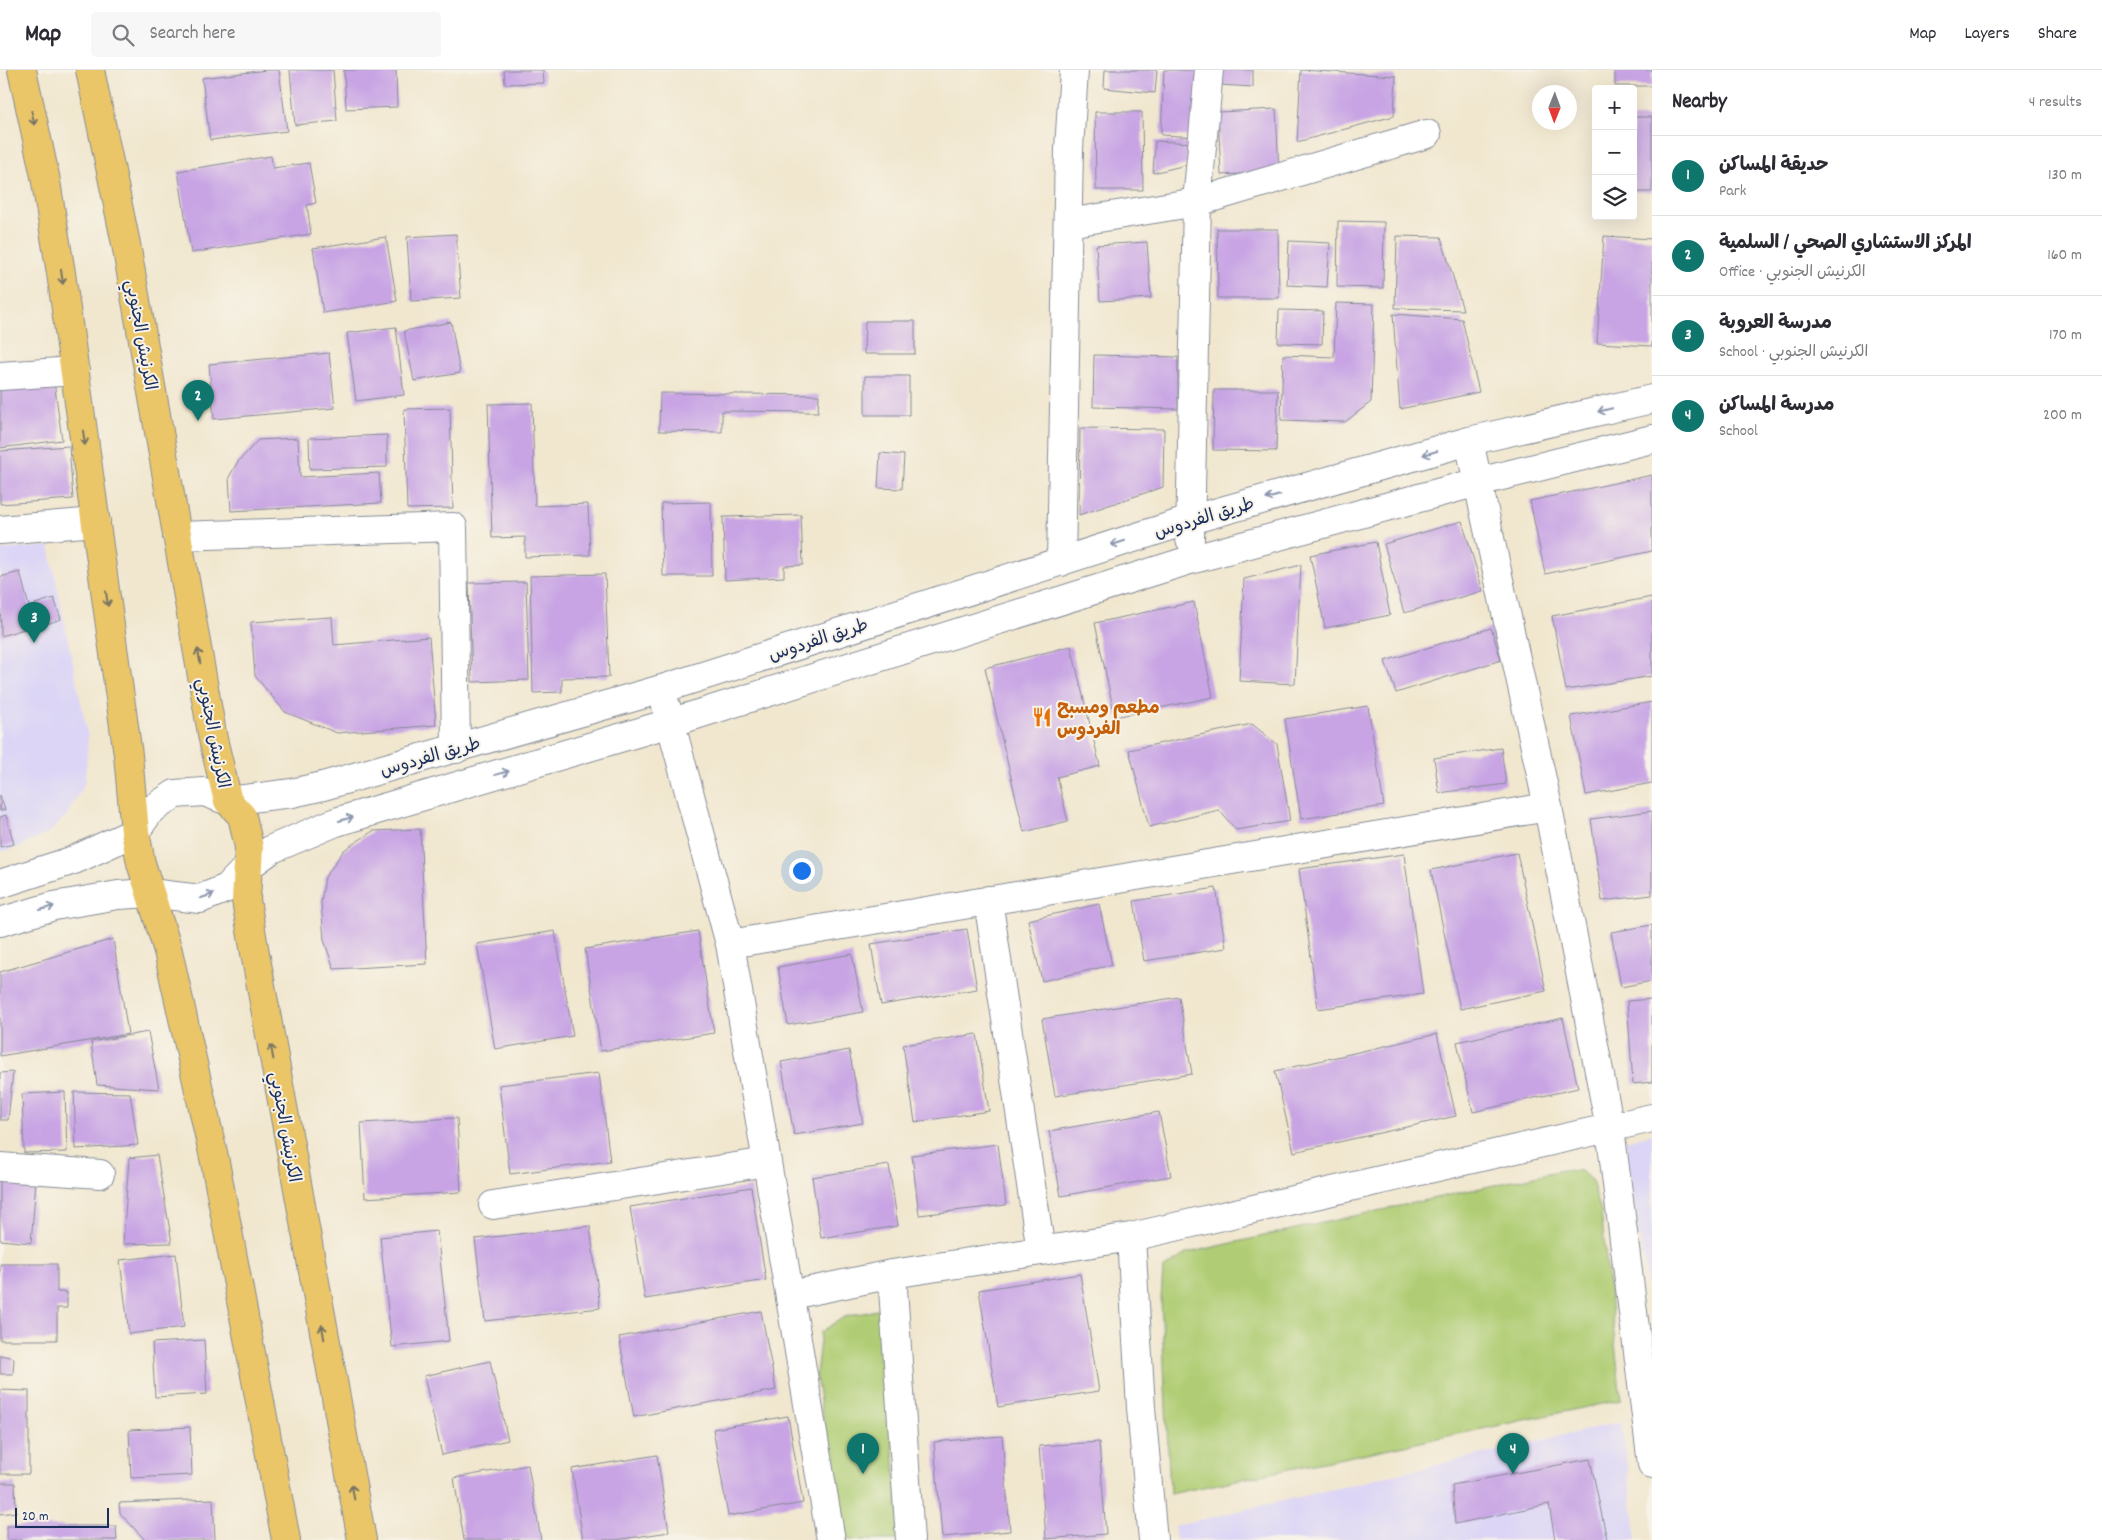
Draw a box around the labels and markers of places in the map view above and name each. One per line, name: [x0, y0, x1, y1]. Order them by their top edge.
pin: 2: [182, 380, 214, 421]
pin: 3: [18, 602, 50, 643]
place label: مطعم ومسبح الفردوس: [1057, 697, 1160, 743]
restaurant icon: مطعم ومسبح الفردوس: [1031, 706, 1053, 728]
pin: 1: [847, 1433, 879, 1474]
pin: 4: [1497, 1433, 1529, 1474]

